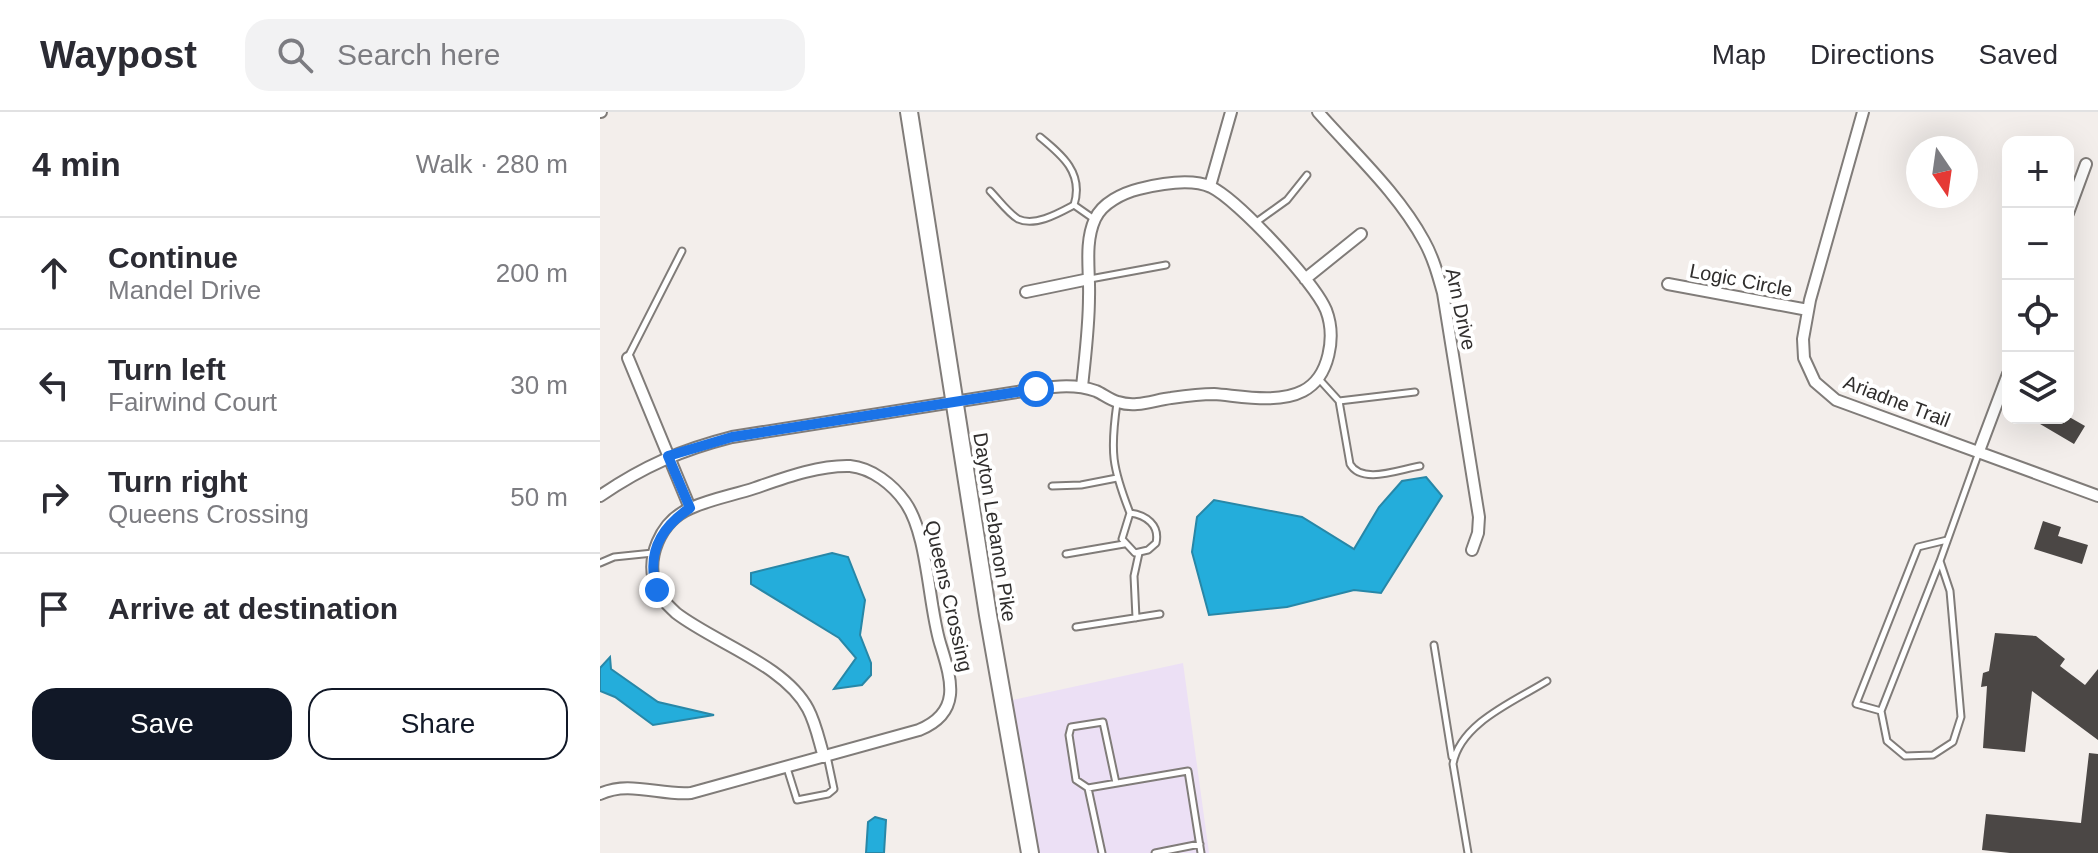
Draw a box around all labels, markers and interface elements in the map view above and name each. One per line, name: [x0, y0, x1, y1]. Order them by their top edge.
search box: [245, 19, 805, 91]
icon: search: [273, 33, 317, 77]
text: Waypost: [40, 34, 197, 76]
text: Search here: [337, 38, 500, 71]
text: Map: [1712, 39, 1766, 70]
text: Directions: [1810, 39, 1935, 70]
text: Saved: [1979, 39, 2058, 70]
north arrow: [1906, 136, 1978, 208]
map controls: [2002, 136, 2074, 424]
button: +: [2002, 136, 2074, 208]
text: 4 min: [32, 145, 121, 183]
text: Walk · 280 m: [416, 149, 568, 179]
button: −: [2002, 208, 2074, 280]
text: Continue: [108, 241, 238, 274]
icon: ahead: [32, 251, 76, 295]
text: 200 m: [496, 258, 568, 288]
street label: Logic Circle: [1688, 259, 1794, 301]
street label: Arn Drive: [1442, 266, 1480, 352]
text: Mandel Drive: [108, 275, 261, 305]
button: locate: [2002, 280, 2074, 352]
button: layers: [2002, 352, 2074, 424]
text: Turn left: [108, 353, 226, 386]
icon: left: [32, 363, 76, 407]
text: 30 m: [510, 370, 568, 400]
route start: [1018, 371, 1054, 407]
street label: Ariadne Trail: [1841, 371, 1953, 431]
text: Fairwind Court: [108, 387, 277, 417]
street label: Dayton Lebanon Pike: [969, 431, 1021, 623]
text: Turn right: [108, 465, 247, 498]
icon: right: [32, 475, 76, 519]
text: 50 m: [510, 482, 568, 512]
text: Queens Crossing: [108, 499, 309, 529]
street label: Queens Crossing: [921, 518, 977, 674]
route end: [639, 572, 675, 608]
icon: arrive: [32, 587, 76, 631]
text: Arrive at destination: [108, 592, 398, 625]
button: Save: [32, 688, 292, 760]
button: Share: [308, 688, 568, 760]

